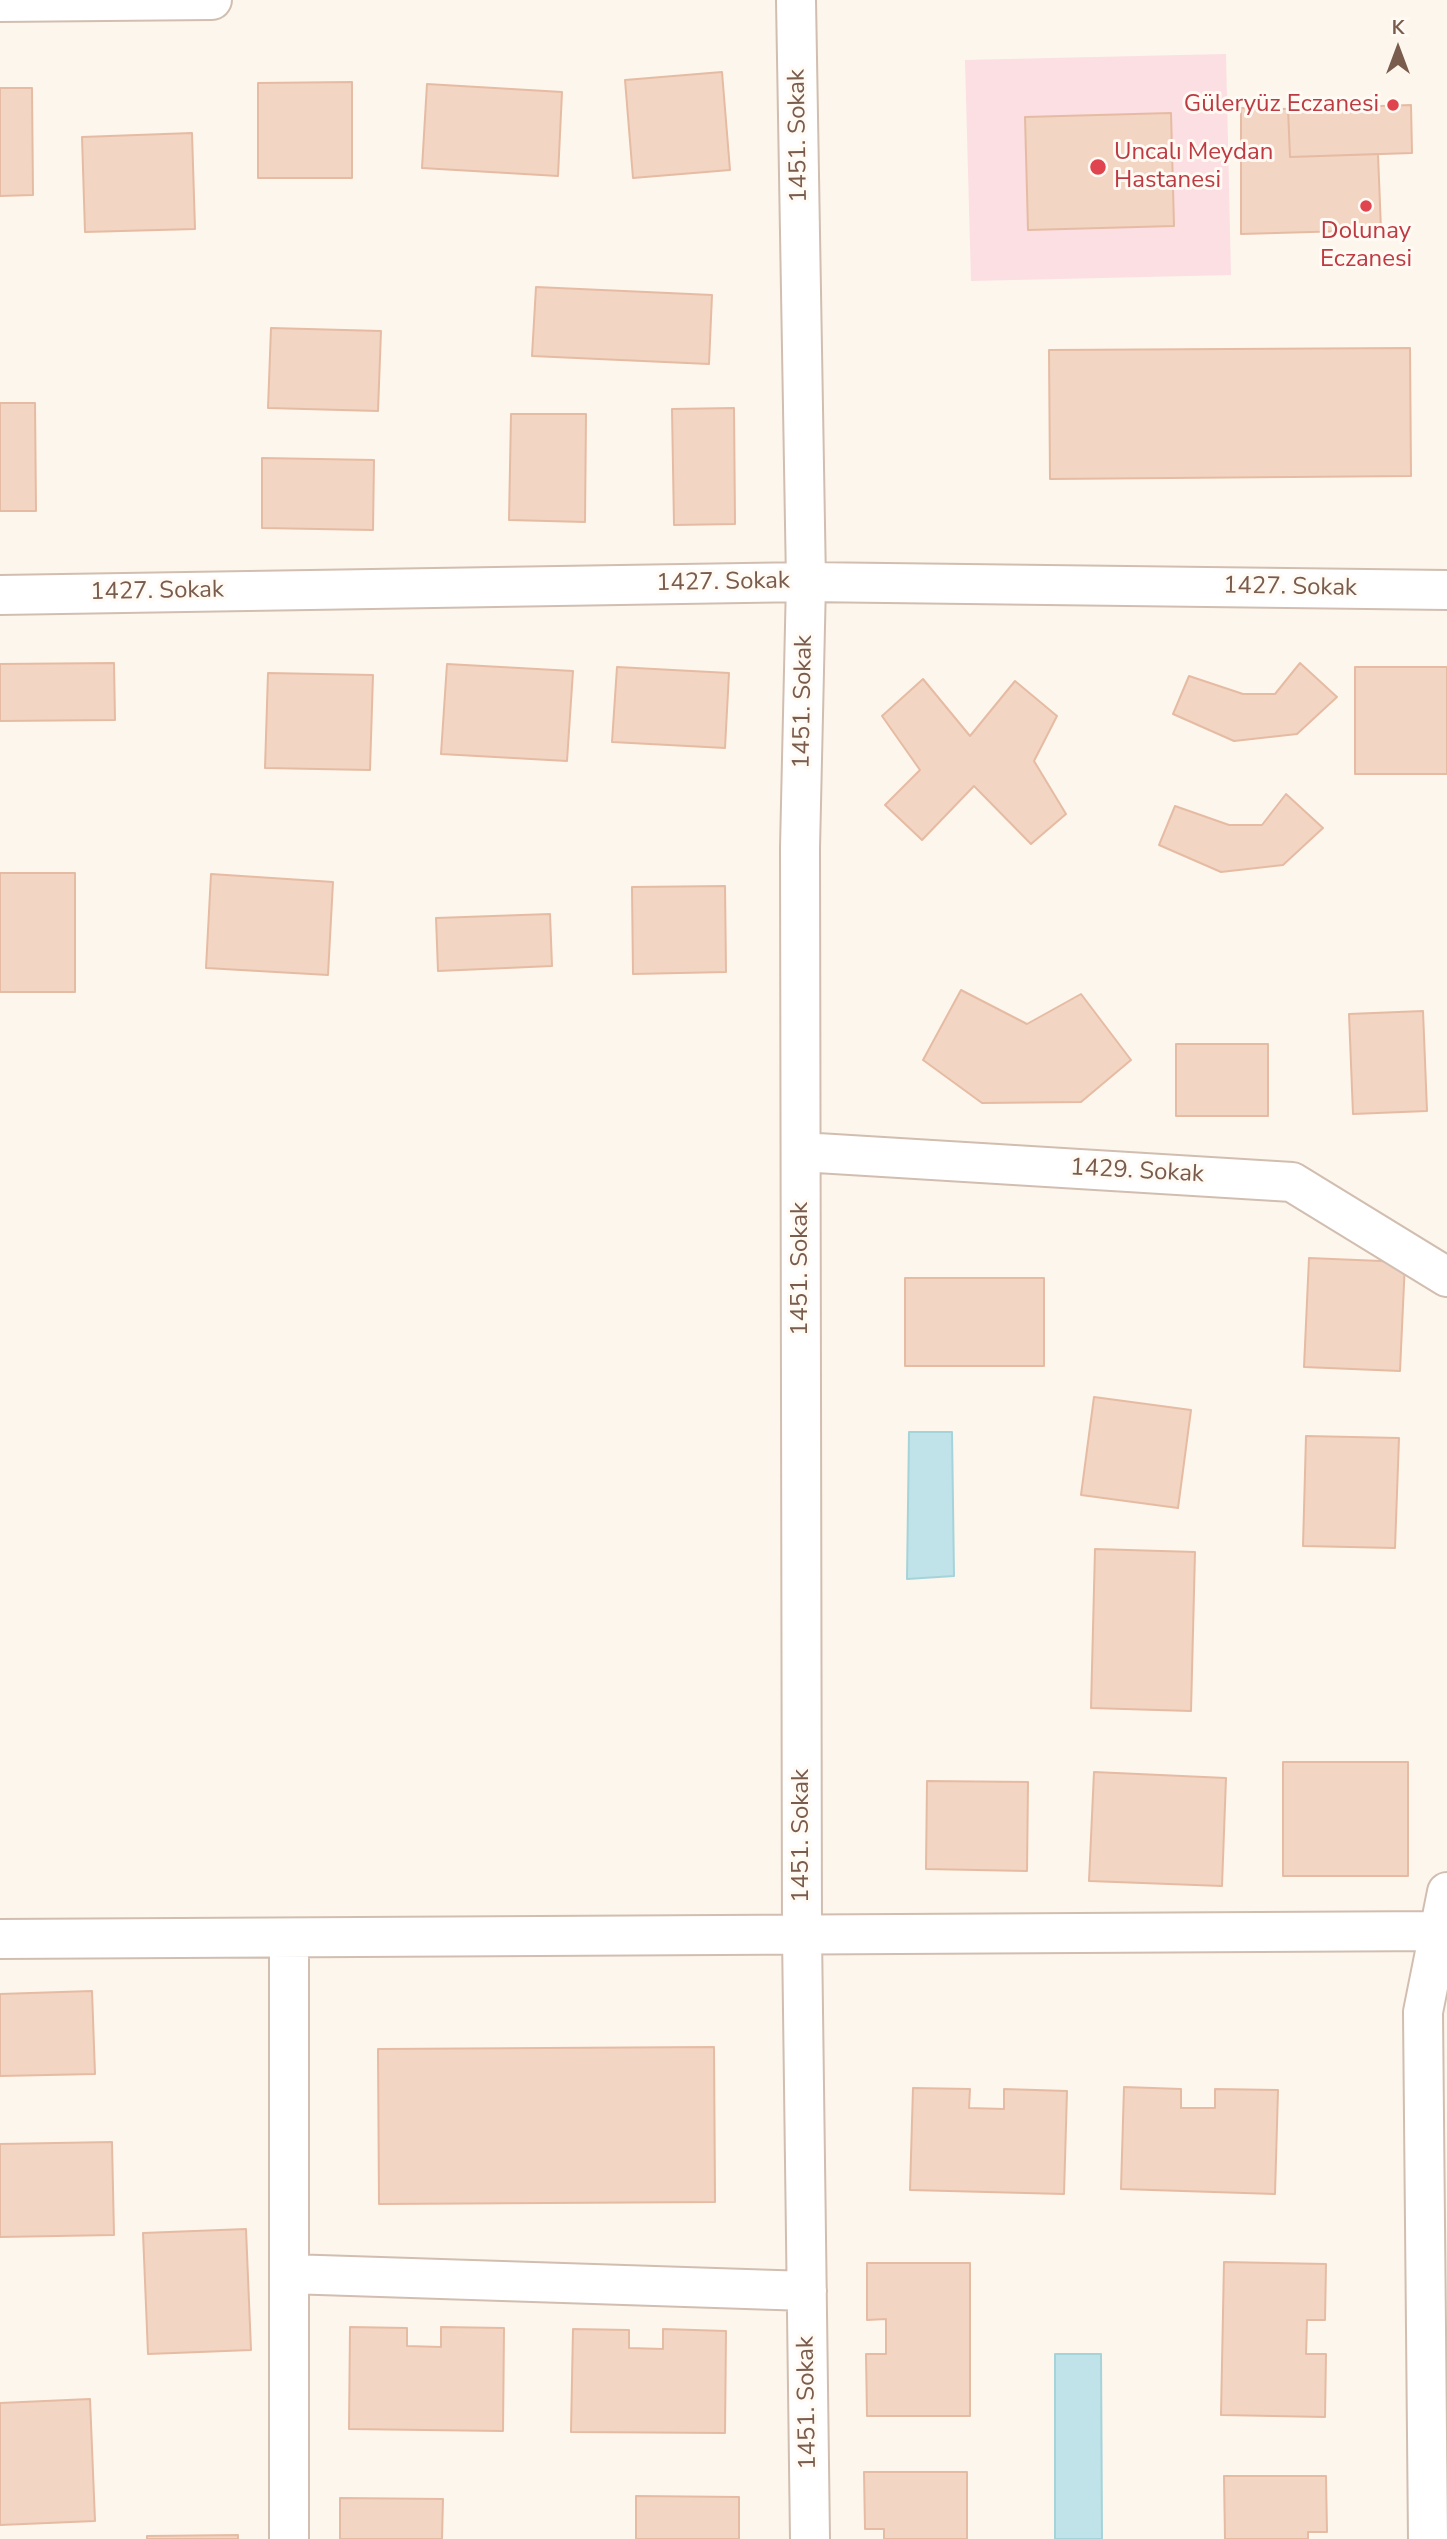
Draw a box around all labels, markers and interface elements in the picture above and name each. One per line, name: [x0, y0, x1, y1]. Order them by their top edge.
north arrow: [1363, 14, 1433, 84]
text: K: [1392, 15, 1404, 41]
street label: 1451. Sokak: [783, 69, 815, 203]
place label: Güleryüz Eczanesi: [1184, 91, 1379, 119]
marker: Güleryüz Eczanesi: [1385, 97, 1401, 113]
place label: Uncalı Meydan Hastanesi: [1114, 139, 1273, 195]
marker: Uncalı Meydan Hastanesi: [1088, 157, 1108, 177]
marker: Dolunay Eczanesi: [1358, 198, 1374, 214]
place label: Dolunay Eczanesi: [1320, 218, 1412, 274]
street label: 1427. Sokak: [656, 567, 790, 599]
street label: 1427. Sokak: [1223, 572, 1357, 604]
street label: 1427. Sokak: [90, 576, 224, 608]
street label: 1451. Sokak: [788, 635, 820, 769]
street label: 1429. Sokak: [1069, 1154, 1205, 1190]
street label: 1451. Sokak: [787, 1202, 815, 1336]
street label: 1451. Sokak: [788, 1769, 816, 1903]
street label: 1451. Sokak: [792, 2336, 824, 2470]

